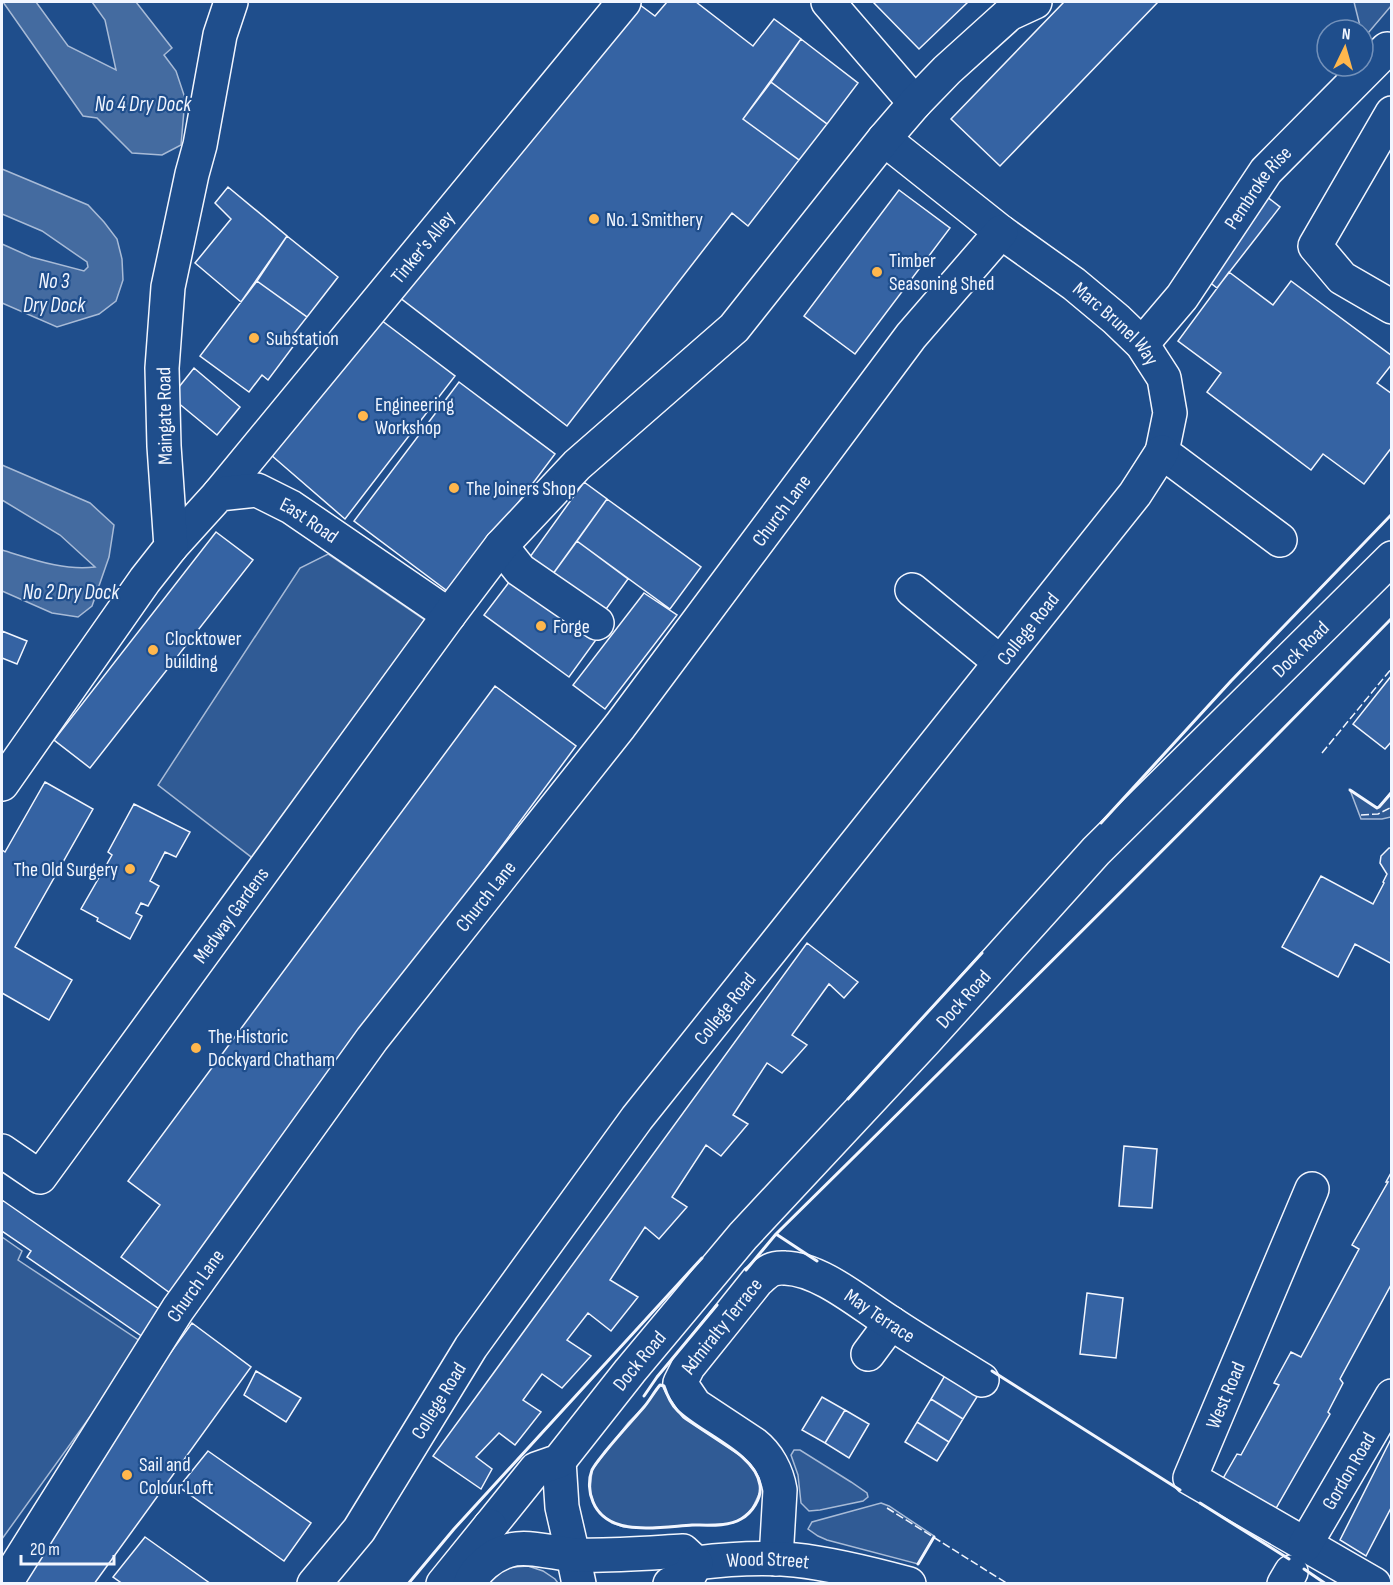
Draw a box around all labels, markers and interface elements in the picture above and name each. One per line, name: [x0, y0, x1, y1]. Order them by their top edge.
north arrow: [1315, 18, 1375, 78]
text: N: [1341, 25, 1351, 44]
water label: No 4 Dry Dock: [95, 92, 192, 117]
street label: Pembroke Rise: [1220, 141, 1297, 234]
street label: Tinker's Alley: [386, 206, 460, 289]
place label: No. 1 Smithery: [606, 208, 703, 232]
marker: No. 1 Smithery: [587, 212, 601, 226]
place label: Timber Seasoning Shed: [889, 249, 994, 296]
marker: Timber Seasoning Shed: [870, 265, 884, 279]
water label: No 3 Dry Dock: [23, 269, 86, 318]
street label: Marc Brunel Way: [1068, 277, 1164, 370]
place label: Substation: [266, 327, 339, 351]
marker: Substation: [247, 331, 261, 345]
street label: Maingate Road: [152, 367, 178, 465]
place label: Engineering Workshop: [375, 393, 454, 440]
marker: Engineering Workshop: [356, 409, 370, 423]
street label: Church Lane: [747, 470, 816, 551]
place label: The Joiners Shop: [466, 477, 576, 501]
marker: The Joiners Shop: [447, 481, 461, 495]
street label: East Road: [276, 492, 343, 549]
water label: No 2 Dry Dock: [23, 580, 120, 605]
street label: College Road: [992, 588, 1065, 670]
place label: Forge: [553, 615, 590, 639]
street label: Dock Road: [1268, 616, 1334, 683]
marker: Forge: [534, 619, 548, 633]
place label: Clocktower building: [165, 627, 242, 674]
marker: Clocktower building: [146, 643, 160, 657]
street label: Church Lane: [451, 856, 522, 937]
place label: The Old Surgery: [14, 858, 118, 882]
marker: The Old Surgery: [123, 862, 137, 876]
street label: Medway Gardens: [189, 863, 274, 968]
street label: Dock Road: [931, 965, 996, 1033]
street label: College Road: [689, 968, 761, 1050]
place label: The Historic Dockyard Chatham: [208, 1025, 335, 1072]
marker: The Historic Dockyard Chatham: [189, 1041, 203, 1055]
street label: Church Lane: [162, 1245, 230, 1327]
street label: Admiralty Terrace: [675, 1273, 768, 1379]
street label: May Terrace: [840, 1284, 919, 1348]
street label: Dock Road: [608, 1326, 671, 1396]
street label: College Road: [406, 1358, 472, 1444]
street label: West Road: [1201, 1358, 1251, 1433]
street label: Gordon Road: [1317, 1428, 1381, 1514]
place label: Sail and Colour Loft: [139, 1453, 213, 1500]
marker: Sail and Colour Loft: [120, 1468, 134, 1482]
scale bar: [21, 1528, 114, 1566]
text: 20 m: [30, 1539, 60, 1560]
street label: Wood Street: [726, 1548, 811, 1575]

